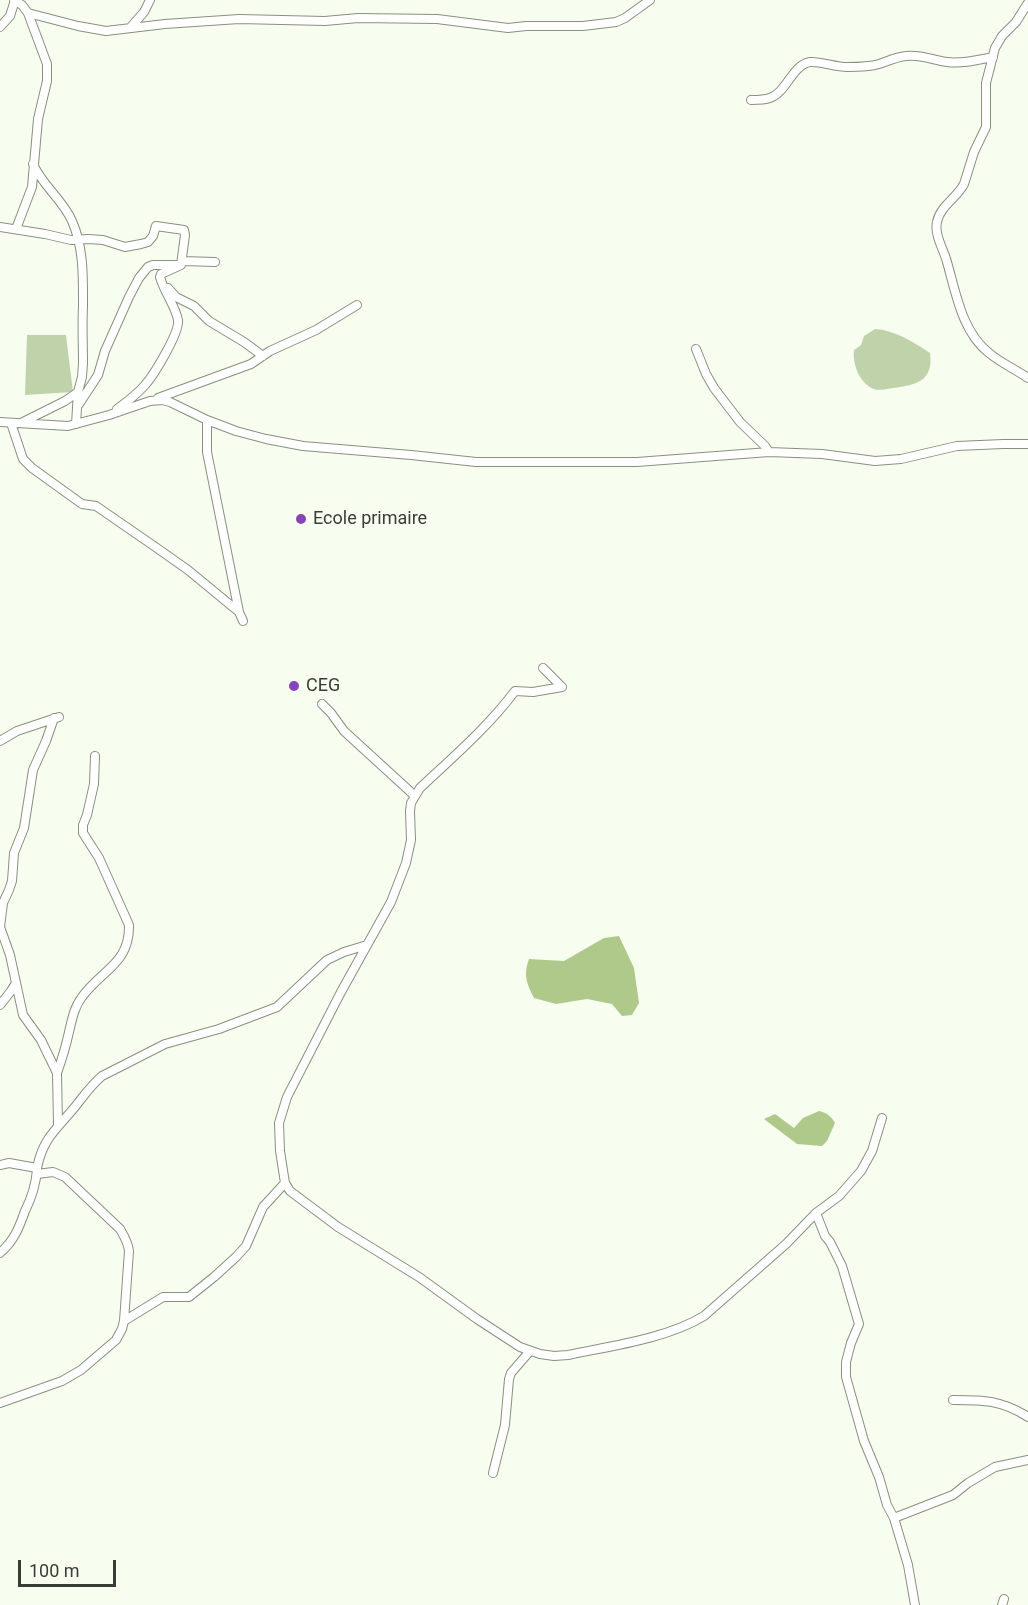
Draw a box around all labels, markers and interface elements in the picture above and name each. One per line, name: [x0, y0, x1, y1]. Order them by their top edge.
place label: Ecole primaire: [313, 508, 427, 530]
marker: Ecole primaire: [294, 512, 308, 526]
place label: CEG: [306, 675, 340, 697]
marker: CEG: [287, 679, 301, 693]
scale bar: [21, 1548, 118, 1586]
text: 100 m: [29, 1560, 80, 1581]

